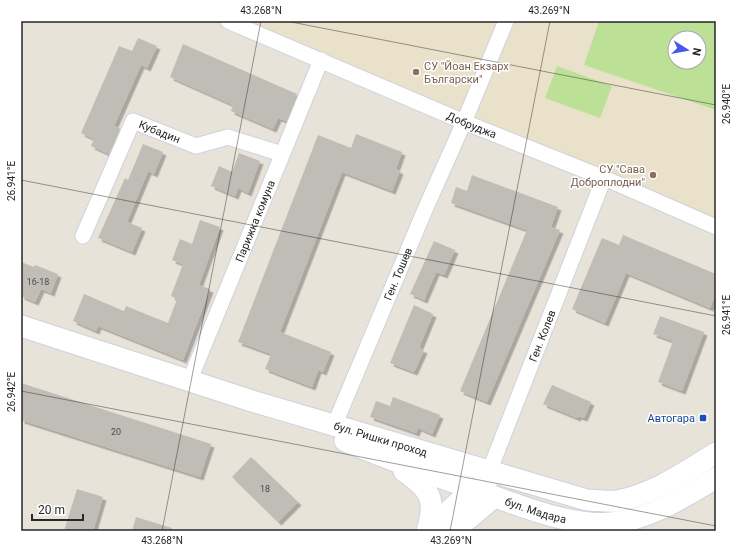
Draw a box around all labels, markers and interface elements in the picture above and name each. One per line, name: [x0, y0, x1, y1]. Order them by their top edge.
text: 43.268°N: [240, 5, 282, 16]
text: 43.269°N: [528, 5, 570, 16]
north arrow: [667, 30, 707, 70]
text: N: [689, 47, 703, 57]
place label: СУ "Йоан Екзарх Български": [424, 60, 509, 86]
marker: СУ "Йоан Екзарх Български": [411, 67, 421, 77]
text: 26.940°E: [721, 84, 732, 124]
street label: Добруджа: [445, 109, 499, 141]
street label: Кубадин: [137, 117, 182, 146]
text: 26.941°E: [6, 161, 17, 201]
place label: СУ "Сава Доброплодни": [571, 163, 645, 189]
marker: СУ "Сава Доброплодни": [648, 170, 658, 180]
street label: Парижка комуна: [232, 178, 278, 264]
street label: Ген. Тошев: [381, 246, 415, 302]
house number: 16-18: [27, 277, 49, 287]
text: 26.941°E: [721, 295, 732, 335]
street label: Ген. Колев: [526, 308, 558, 364]
text: 26.942°E: [6, 372, 17, 412]
place label: Автогара: [647, 412, 695, 425]
marker: Автогара: [698, 413, 708, 423]
street label: бул. Ришки проход: [332, 419, 429, 459]
house number: 20: [111, 427, 121, 437]
house number: 18: [260, 484, 270, 494]
street label: бул. Мадара: [503, 495, 568, 526]
scale bar: [32, 496, 83, 522]
text: 20 m: [38, 503, 65, 517]
text: 43.268°N: [141, 535, 183, 546]
text: 43.269°N: [430, 535, 472, 546]

